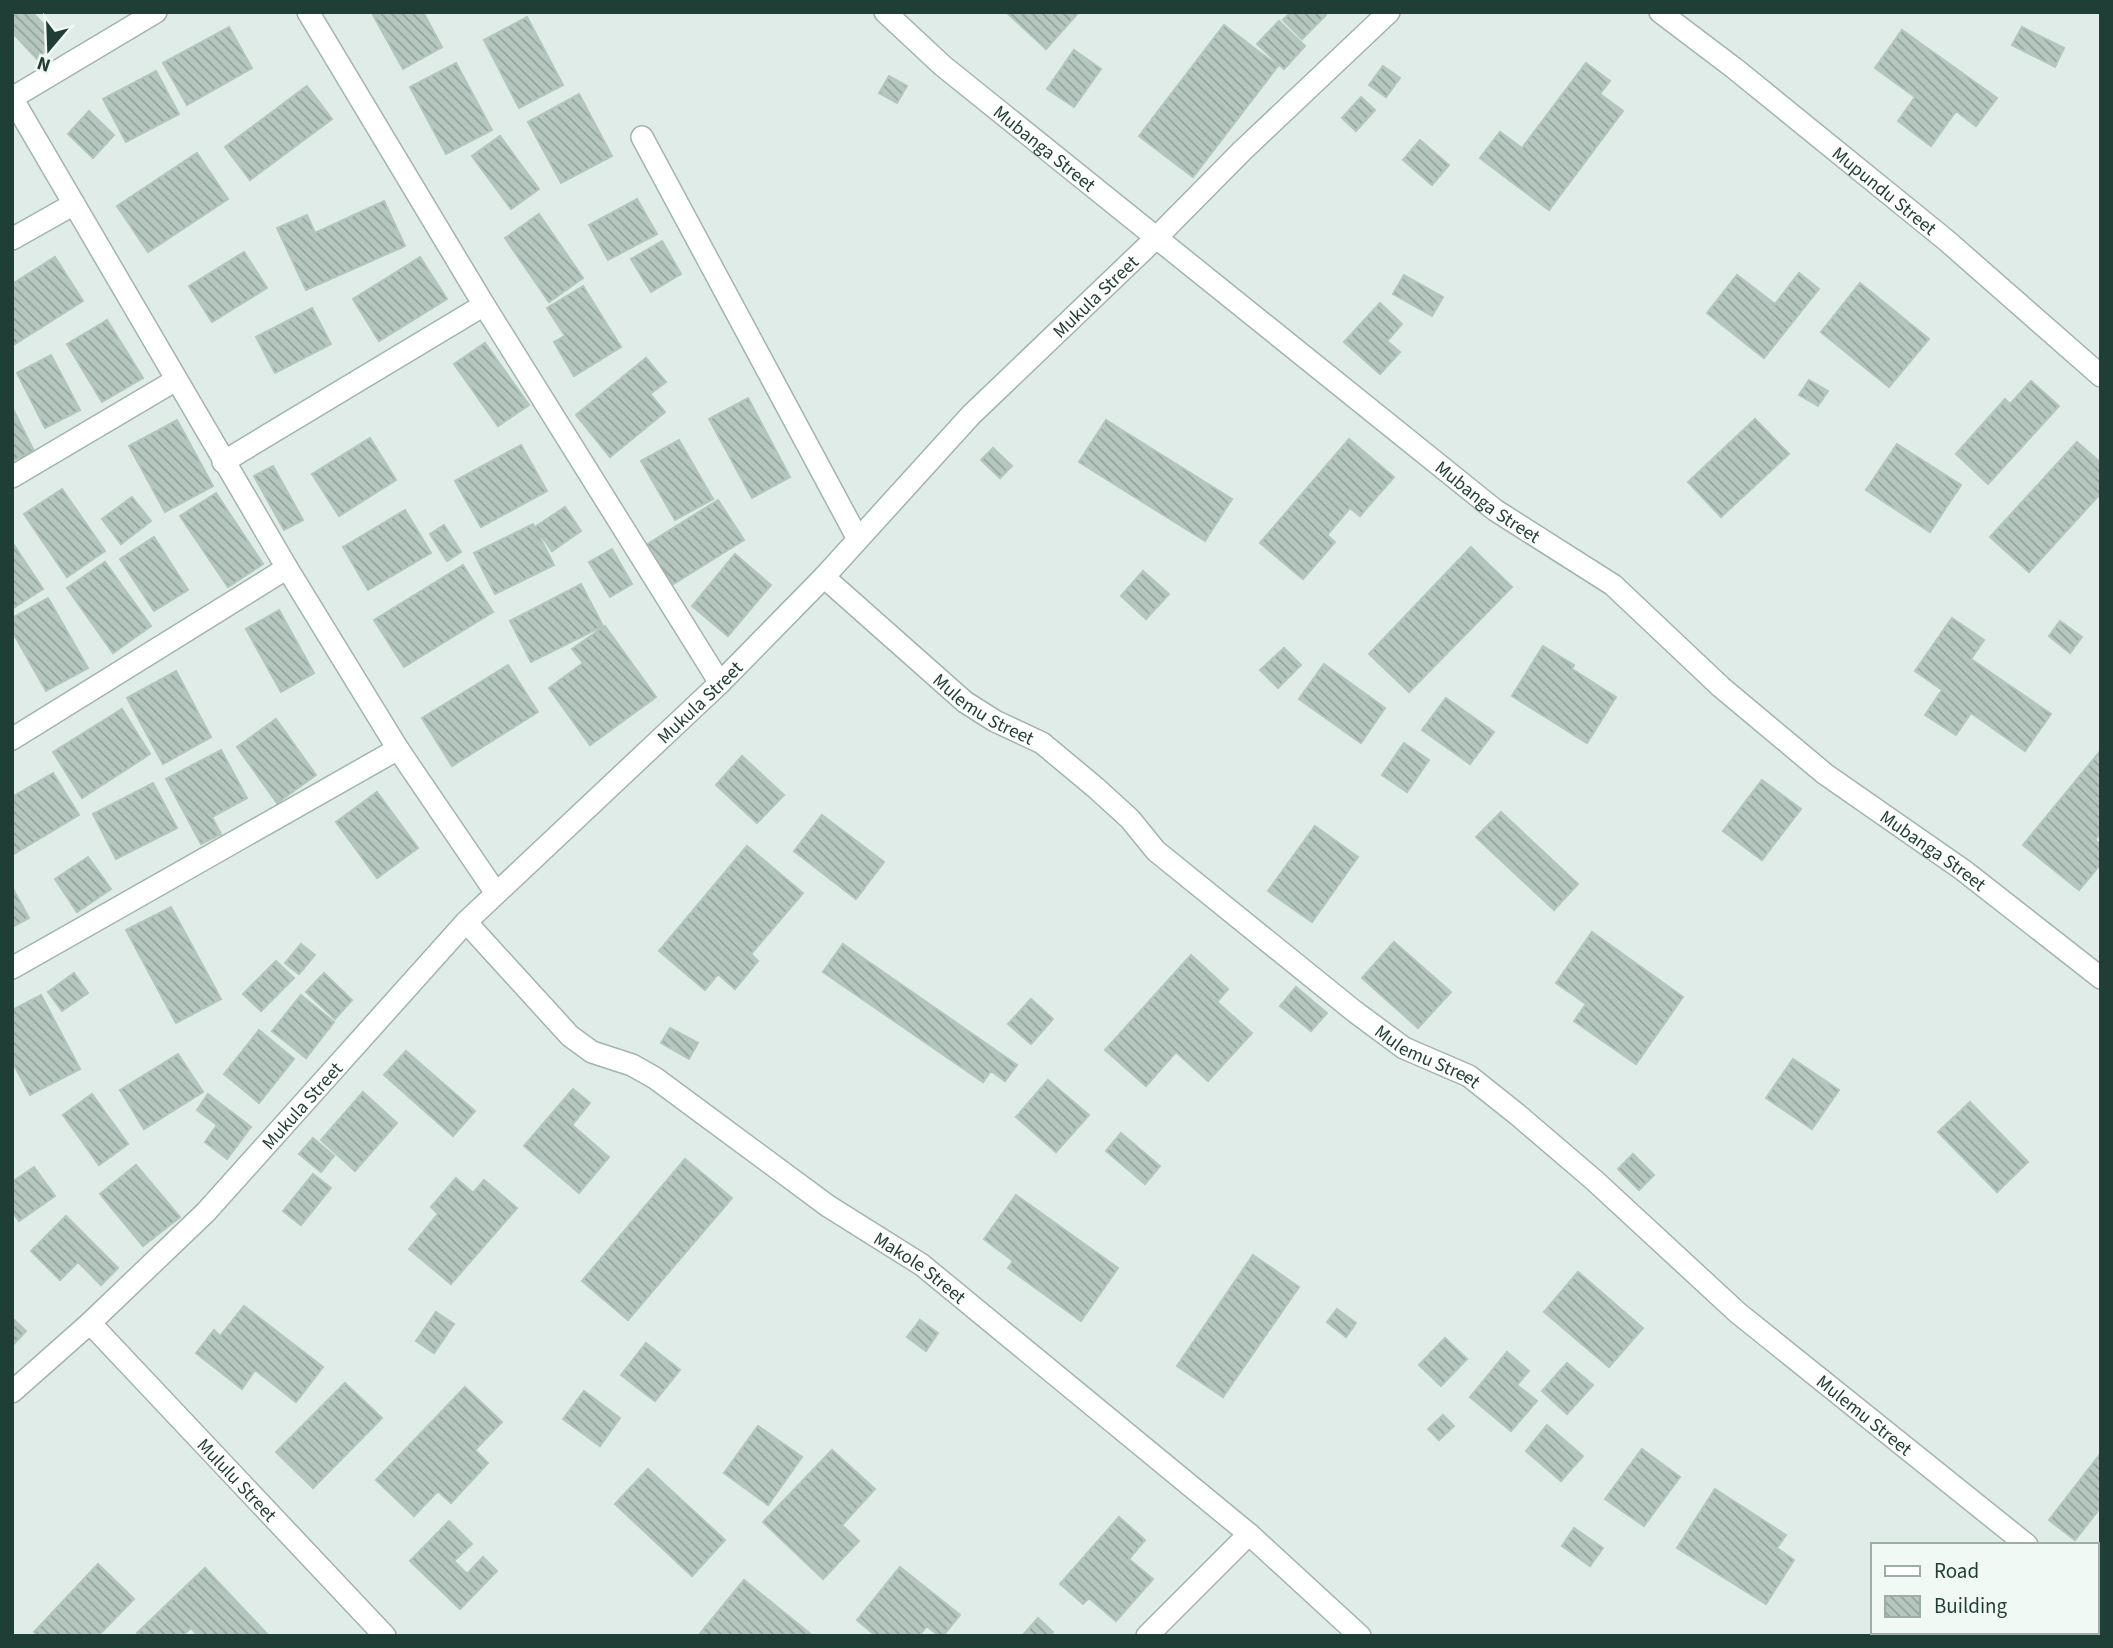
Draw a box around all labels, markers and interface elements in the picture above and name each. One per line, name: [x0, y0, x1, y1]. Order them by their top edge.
north arrow: [14, 14, 84, 84]
text: N: [34, 49, 54, 78]
street label: Mubanga Street: [987, 100, 1101, 199]
street label: Mupundu Street: [1826, 141, 1942, 243]
street label: Mukula Street: [1047, 249, 1146, 345]
street label: Mubanga Street: [1429, 455, 1546, 551]
street label: Mukula Street: [652, 655, 750, 751]
street label: Mulemu Street: [926, 668, 1039, 753]
street label: Mubanga Street: [1874, 804, 1992, 899]
street label: Mulemu Street: [1368, 1019, 1486, 1096]
street label: Mukula Street: [256, 1056, 350, 1156]
street label: Makole Street: [868, 1226, 972, 1311]
street label: Mulemu Street: [1810, 1369, 1918, 1463]
street label: Mululu Street: [190, 1433, 283, 1529]
legend: [1871, 1543, 2099, 1634]
text: Road: [1934, 1556, 1979, 1586]
text: Building: [1934, 1591, 2008, 1621]

